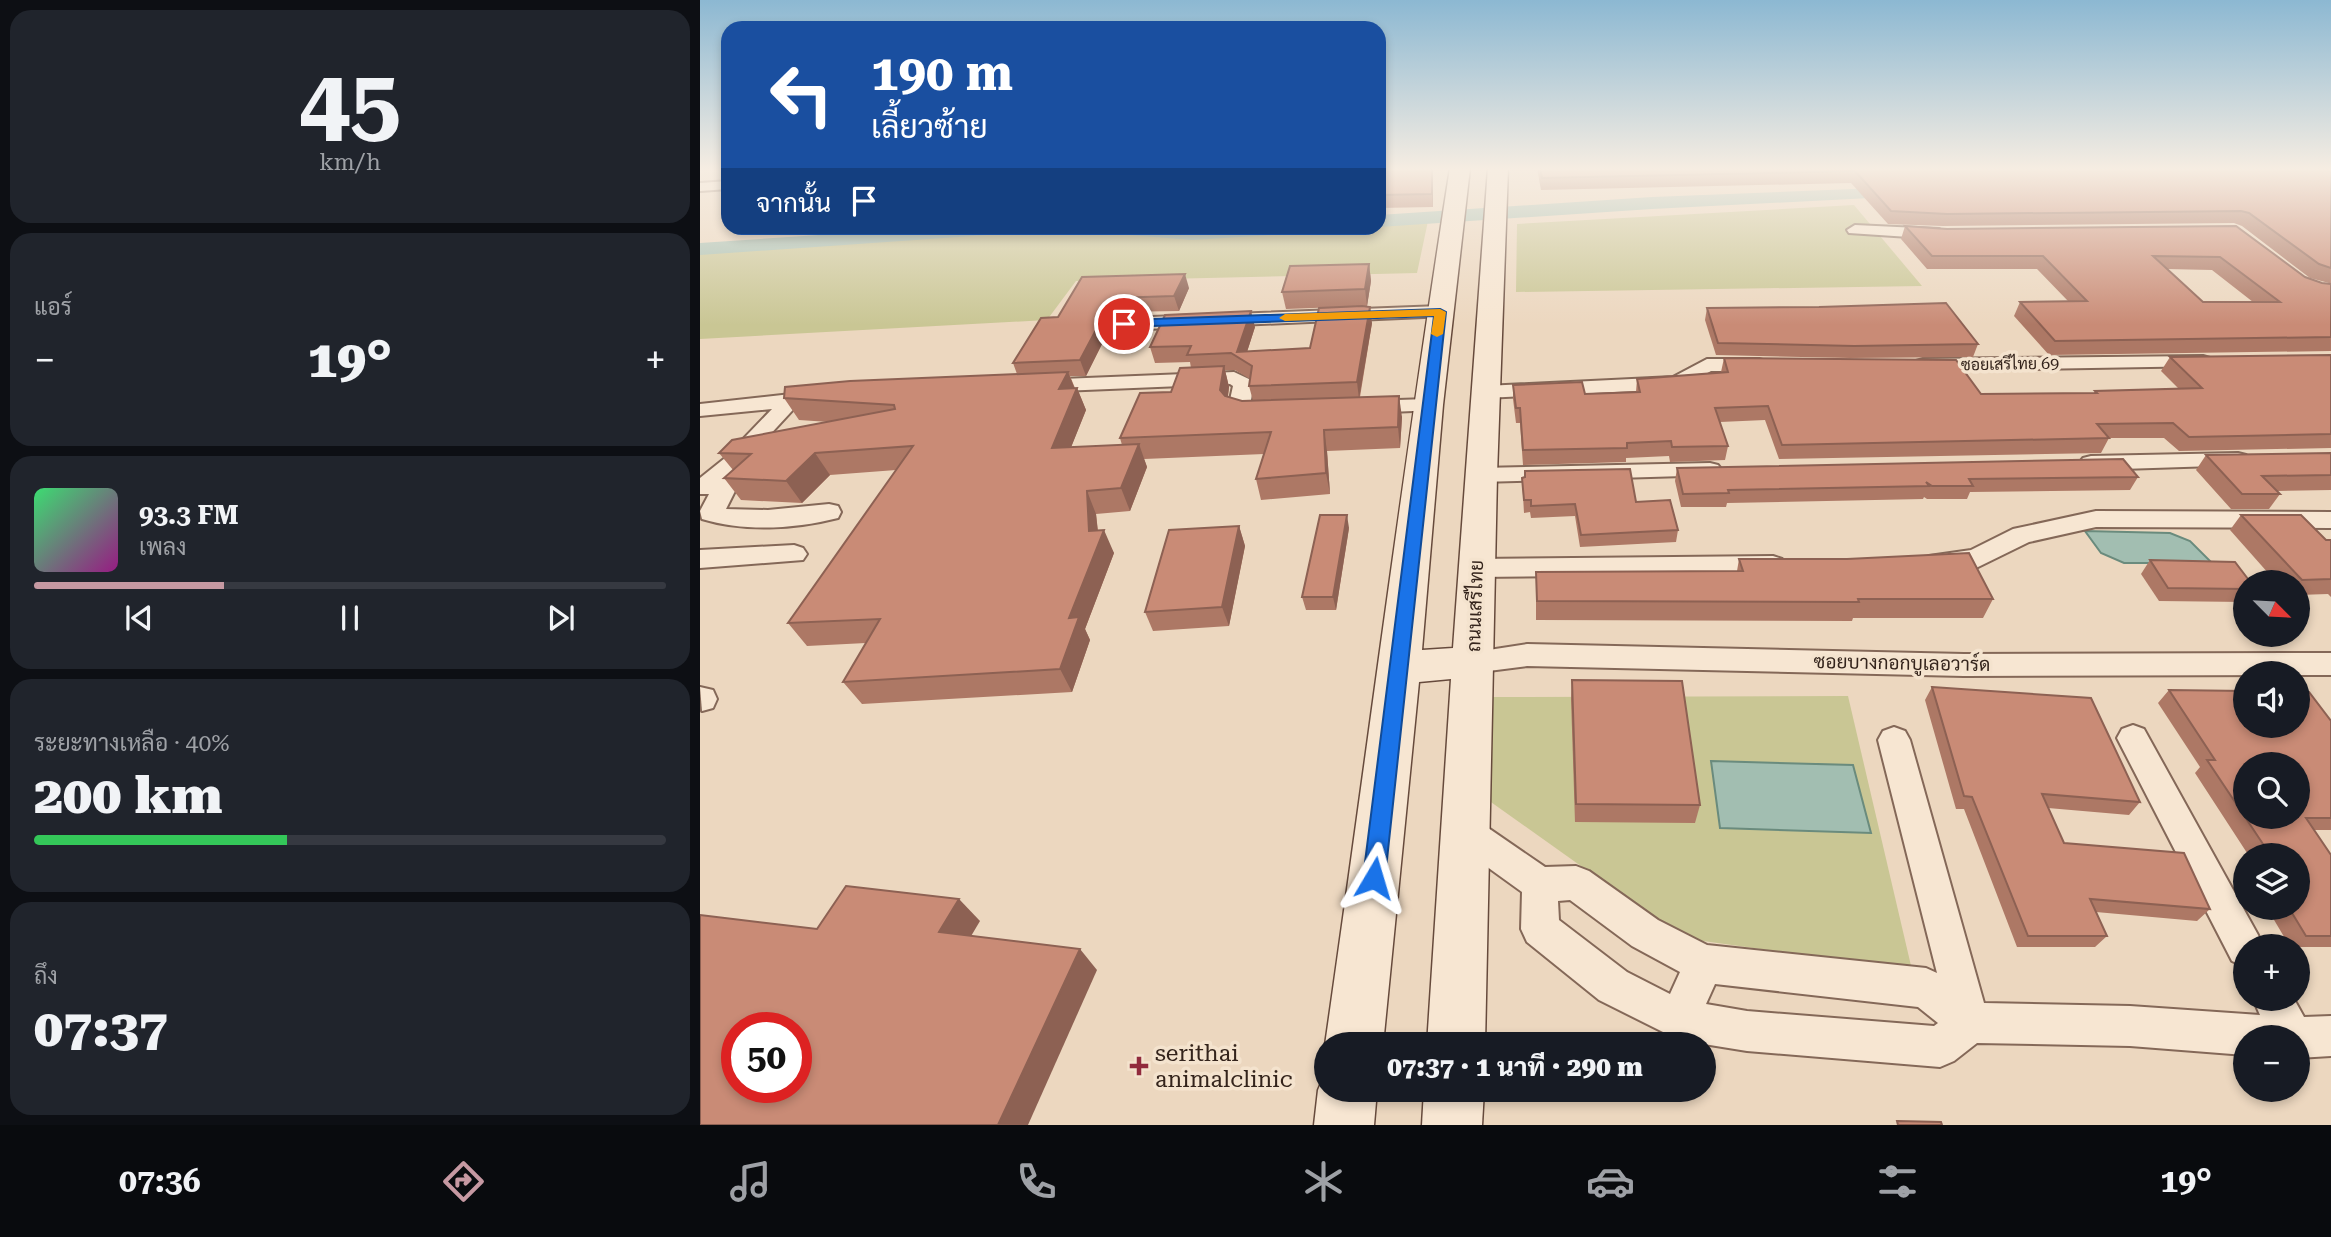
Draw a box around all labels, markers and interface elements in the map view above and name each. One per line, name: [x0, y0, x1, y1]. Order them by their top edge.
text: 190 m: [871, 45, 1013, 102]
icon: left: [756, 49, 847, 140]
text: 45: [299, 50, 401, 156]
text: เลี้ยวซ้าย: [871, 108, 988, 146]
text: km/h: [319, 149, 381, 176]
icon: arrive: [845, 182, 883, 220]
text: จากนั้น: [756, 188, 831, 218]
text: แอร์: [34, 294, 72, 321]
pin: [1094, 294, 1154, 354]
icon: arrive: [1105, 305, 1143, 343]
text: 19°: [308, 329, 392, 390]
text: −: [34, 338, 55, 382]
text: +: [645, 338, 666, 382]
street label: ซอยเสรีไทย 69: [1961, 352, 2059, 374]
text: 93.3 FM: [139, 500, 239, 530]
text: เพลง: [139, 534, 186, 561]
street label: ถนนเสรีไทย: [1461, 560, 1488, 652]
north arrow: [2233, 570, 2310, 648]
map controls: [2233, 570, 2310, 1102]
icon: previous: [120, 599, 158, 637]
icon: pause: [331, 599, 369, 637]
icon: next: [542, 599, 580, 637]
street label: ซอยบางกอกบูเลอวาร์ด: [1813, 649, 1990, 678]
button: sound: [2233, 661, 2310, 738]
text: ระยะทางเหลือ · 40%: [34, 730, 229, 757]
button: search: [2233, 752, 2310, 829]
text: 200 km: [34, 765, 222, 826]
position arrow: [1337, 841, 1411, 915]
button: layers: [2233, 843, 2310, 920]
button: +: [2233, 934, 2310, 1011]
text: ถึง: [34, 963, 58, 990]
text: 07:37: [34, 998, 168, 1059]
speed limit sign: 50: [721, 1012, 812, 1103]
button: −: [2233, 1025, 2310, 1102]
place label: serithai animalclinic: [1155, 1040, 1293, 1093]
text: 07:37 · 1 นาที · 290 m: [1387, 1052, 1643, 1082]
marker: serithai animalclinic: [1129, 1056, 1149, 1076]
icon: directions: [439, 1157, 488, 1206]
icon: music: [726, 1157, 775, 1206]
icon: phone: [1012, 1157, 1061, 1206]
icon: climate: [1299, 1157, 1348, 1206]
icon: car: [1586, 1157, 1635, 1206]
icon: filters: [1873, 1157, 1922, 1206]
text: 07:36: [119, 1162, 201, 1200]
text: 19°: [2160, 1162, 2212, 1200]

